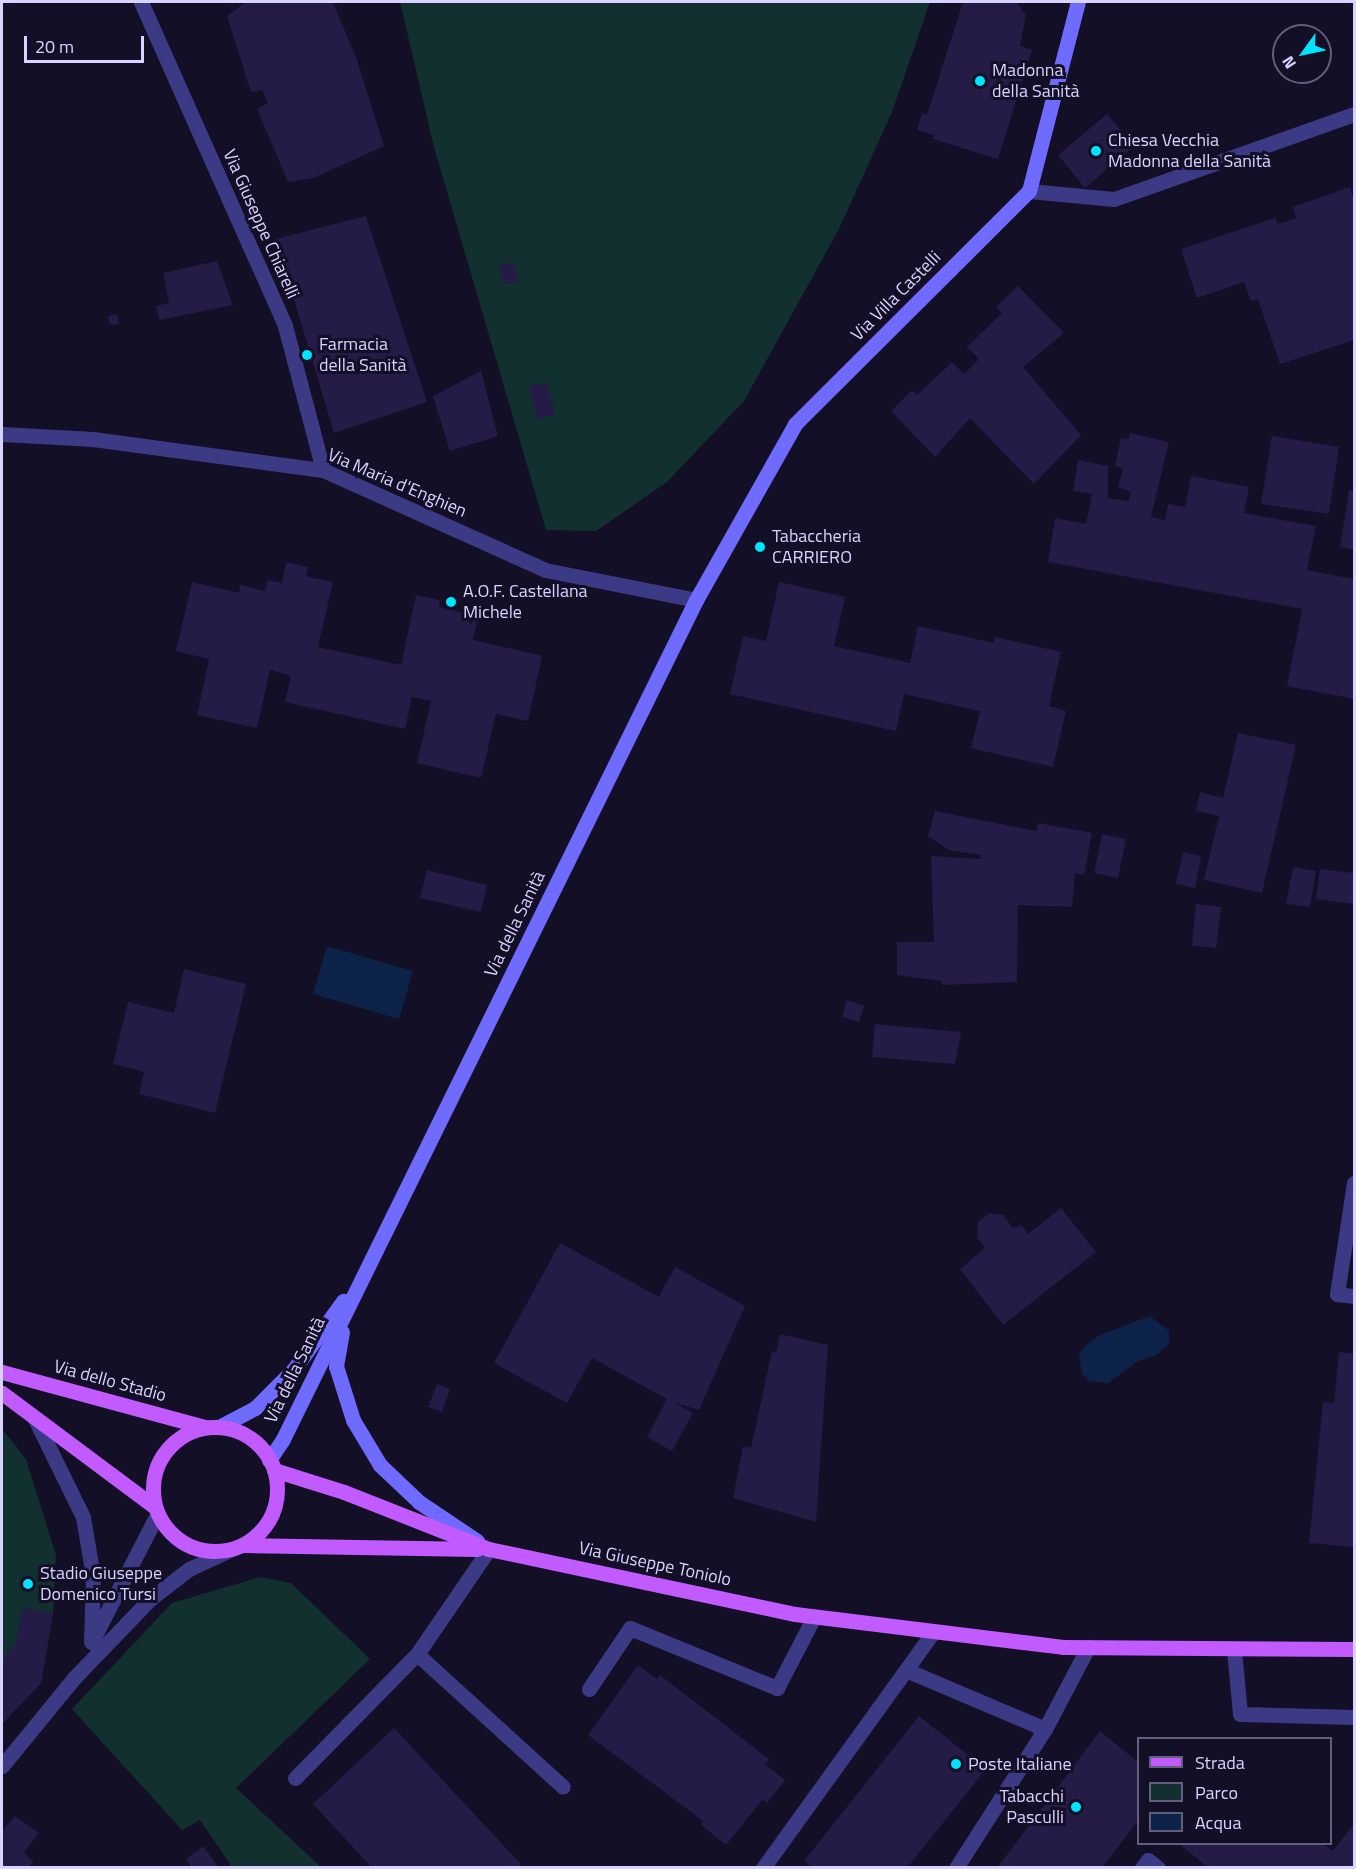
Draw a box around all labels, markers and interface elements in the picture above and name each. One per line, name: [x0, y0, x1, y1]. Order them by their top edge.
scale bar: [27, 24, 147, 62]
north arrow: [1272, 24, 1332, 84]
text: 20 m: [35, 33, 74, 60]
text: N: [1275, 52, 1302, 74]
place label: Madonna della Sanità: [992, 60, 1080, 103]
marker: Madonna della Sanità: [973, 74, 987, 88]
place label: Chiesa Vecchia Madonna della Sanità: [1108, 130, 1271, 172]
marker: Chiesa Vecchia Madonna della Sanità: [1089, 144, 1103, 158]
street label: Via Giuseppe Chiarelli: [218, 146, 304, 302]
street label: Via Villa Castelli: [847, 247, 945, 345]
place label: Farmacia della Sanità: [319, 334, 407, 376]
marker: Farmacia della Sanità: [300, 348, 314, 362]
street label: Via Maria d'Enghien: [324, 444, 470, 522]
place label: Tabaccheria CARRIERO: [772, 526, 861, 568]
marker: Tabaccheria CARRIERO: [753, 540, 767, 554]
place label: A.O.F. Castellana Michele: [463, 581, 588, 624]
marker: A.O.F. Castellana Michele: [444, 595, 458, 609]
street label: Via della Sanità: [480, 868, 550, 980]
street label: Via della Sanità: [260, 1314, 330, 1426]
street label: Via dello Stadio: [51, 1356, 169, 1406]
street label: Via Giuseppe Toniolo: [577, 1537, 733, 1591]
place label: Stadio Giuseppe Domenico Tursi: [40, 1563, 162, 1606]
marker: Stadio Giuseppe Domenico Tursi: [21, 1577, 35, 1591]
legend: [1137, 1737, 1332, 1845]
text: Strada: [1195, 1749, 1245, 1776]
place label: Poste Italiane: [968, 1753, 1071, 1775]
marker: Poste Italiane: [949, 1757, 963, 1771]
text: Parco: [1195, 1779, 1238, 1806]
place label: Tabacchi Pasculli: [999, 1786, 1064, 1828]
marker: Tabacchi Pasculli: [1069, 1800, 1083, 1814]
text: Acqua: [1195, 1809, 1241, 1836]

